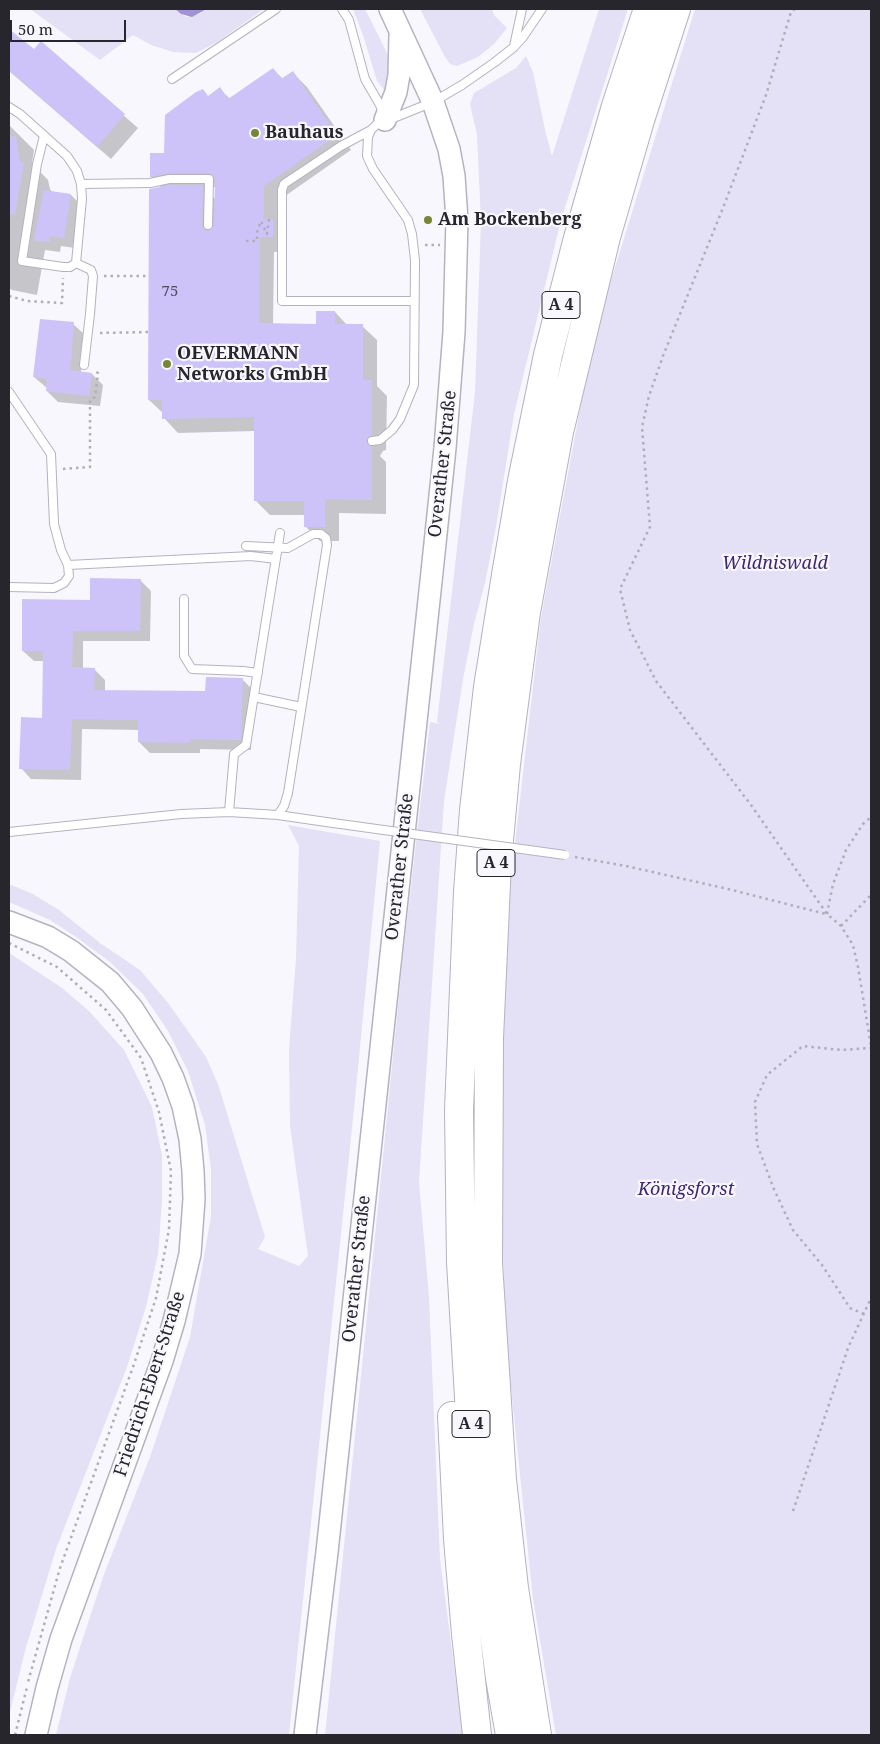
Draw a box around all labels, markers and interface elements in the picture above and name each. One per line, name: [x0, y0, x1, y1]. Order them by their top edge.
scale bar: [12, 10, 129, 42]
text: 50 m: [18, 19, 53, 39]
place label: Bauhaus: [265, 122, 343, 144]
marker: Bauhaus: [249, 127, 261, 139]
place label: Am Bockenberg: [438, 209, 581, 231]
marker: Am Bockenberg: [422, 214, 434, 226]
house number: 75: [162, 283, 178, 301]
road number: A 4: [542, 292, 580, 318]
place label: OEVERMANN Networks GmbH: [177, 343, 327, 386]
marker: OEVERMANN Networks GmbH: [161, 358, 173, 370]
street label: Overather Straße: [425, 389, 461, 539]
park label: Wildniswald: [722, 553, 828, 575]
street label: Overather Straße: [382, 792, 418, 942]
road number: A 4: [477, 850, 515, 876]
park label: Königsforst: [638, 1179, 734, 1201]
street label: Overather Straße: [339, 1194, 375, 1344]
street label: Friedrich-Ebert-Straße: [110, 1289, 190, 1479]
road number: A 4: [452, 1410, 490, 1438]

